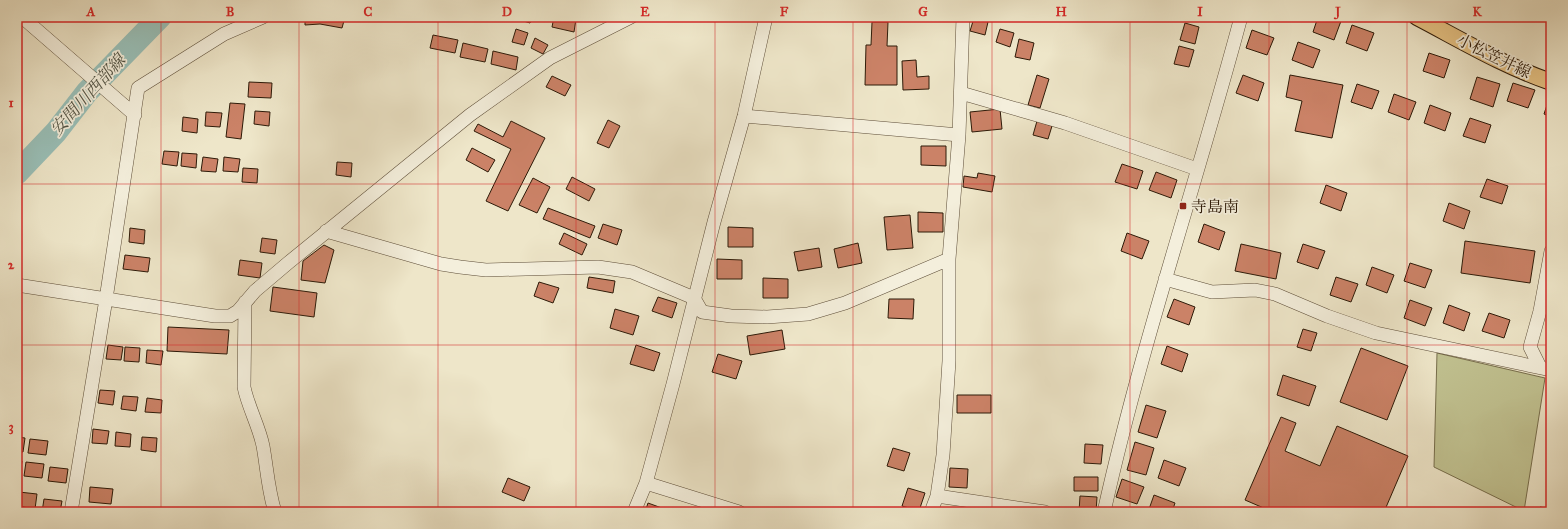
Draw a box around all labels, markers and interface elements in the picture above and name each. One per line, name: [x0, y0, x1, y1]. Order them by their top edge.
text: A: [86, 4, 96, 20]
text: B: [226, 4, 235, 20]
text: C: [364, 4, 373, 20]
text: D: [502, 4, 512, 20]
text: E: [640, 4, 650, 20]
text: F: [780, 4, 789, 20]
text: G: [918, 4, 928, 20]
text: H: [1055, 4, 1067, 20]
text: I: [1197, 4, 1203, 20]
text: J: [1333, 4, 1341, 20]
text: K: [1472, 4, 1482, 20]
street label: 小松笠井線: [1454, 30, 1534, 82]
water label: 安間川西部線: [46, 49, 131, 140]
text: 1: [8, 95, 14, 111]
place label: 寺島南: [1191, 197, 1239, 216]
marker: 寺島南: [1178, 201, 1188, 211]
text: 2: [8, 257, 15, 273]
text: 3: [8, 419, 14, 435]

